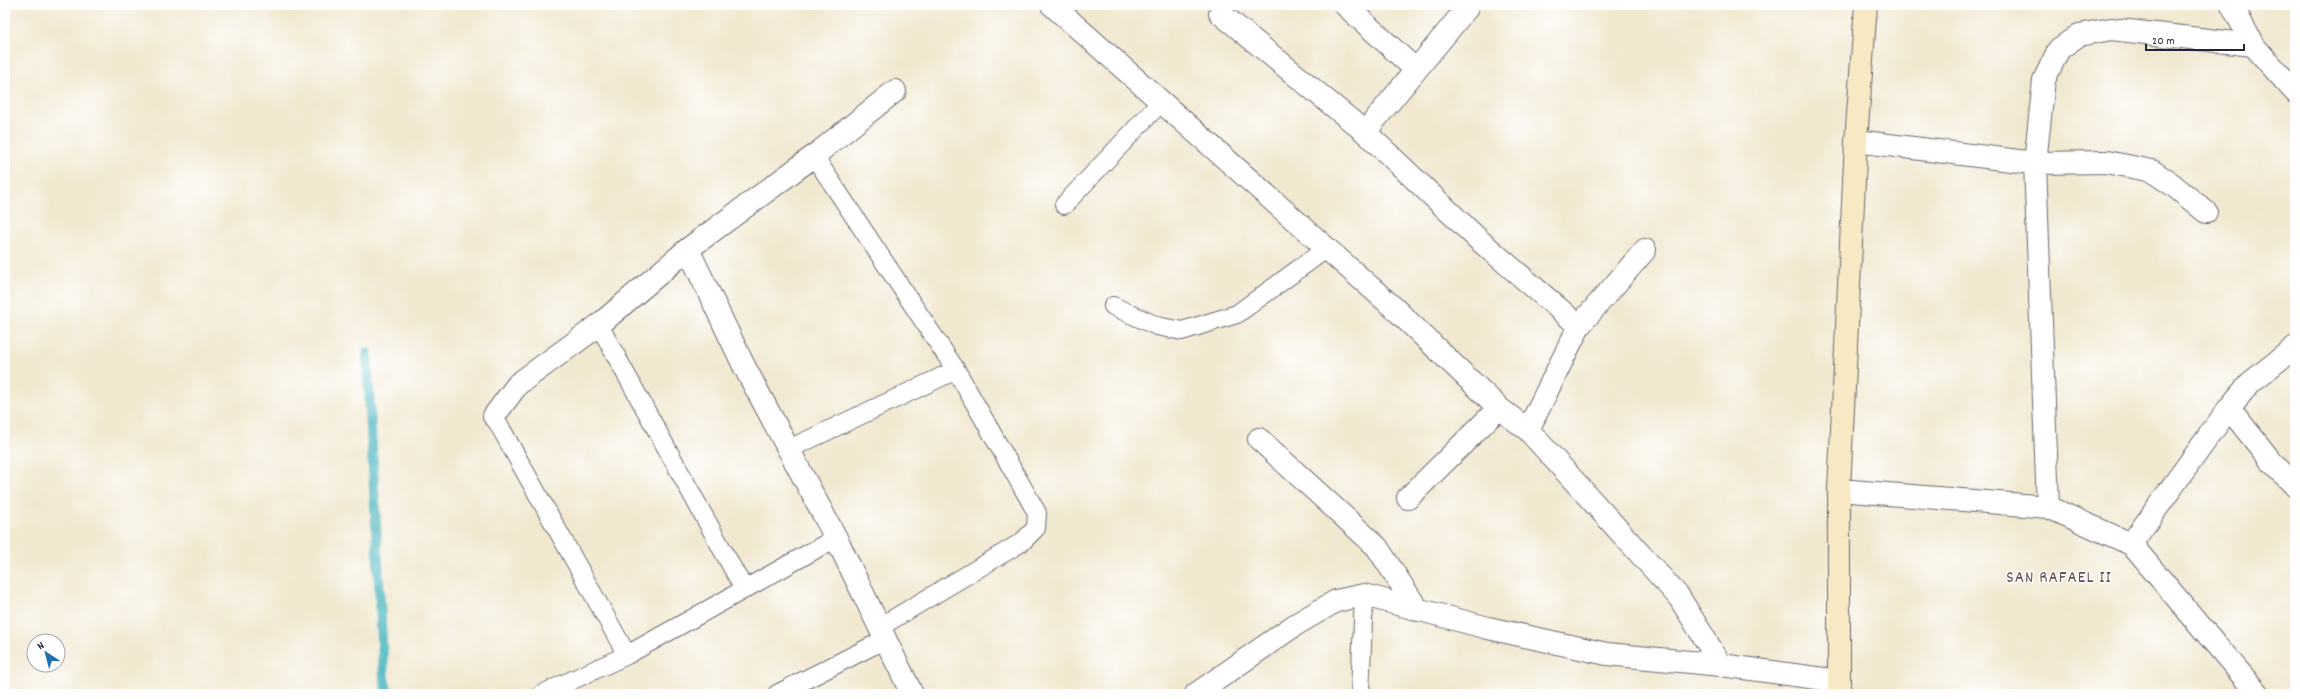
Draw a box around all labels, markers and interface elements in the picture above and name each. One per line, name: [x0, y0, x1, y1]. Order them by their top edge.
scale bar: [2146, 26, 2244, 52]
text: 20 m: [2152, 33, 2175, 50]
district label: SAN RAFAEL II: [2006, 567, 2112, 591]
north arrow: [26, 633, 66, 673]
text: N: [34, 638, 49, 655]

